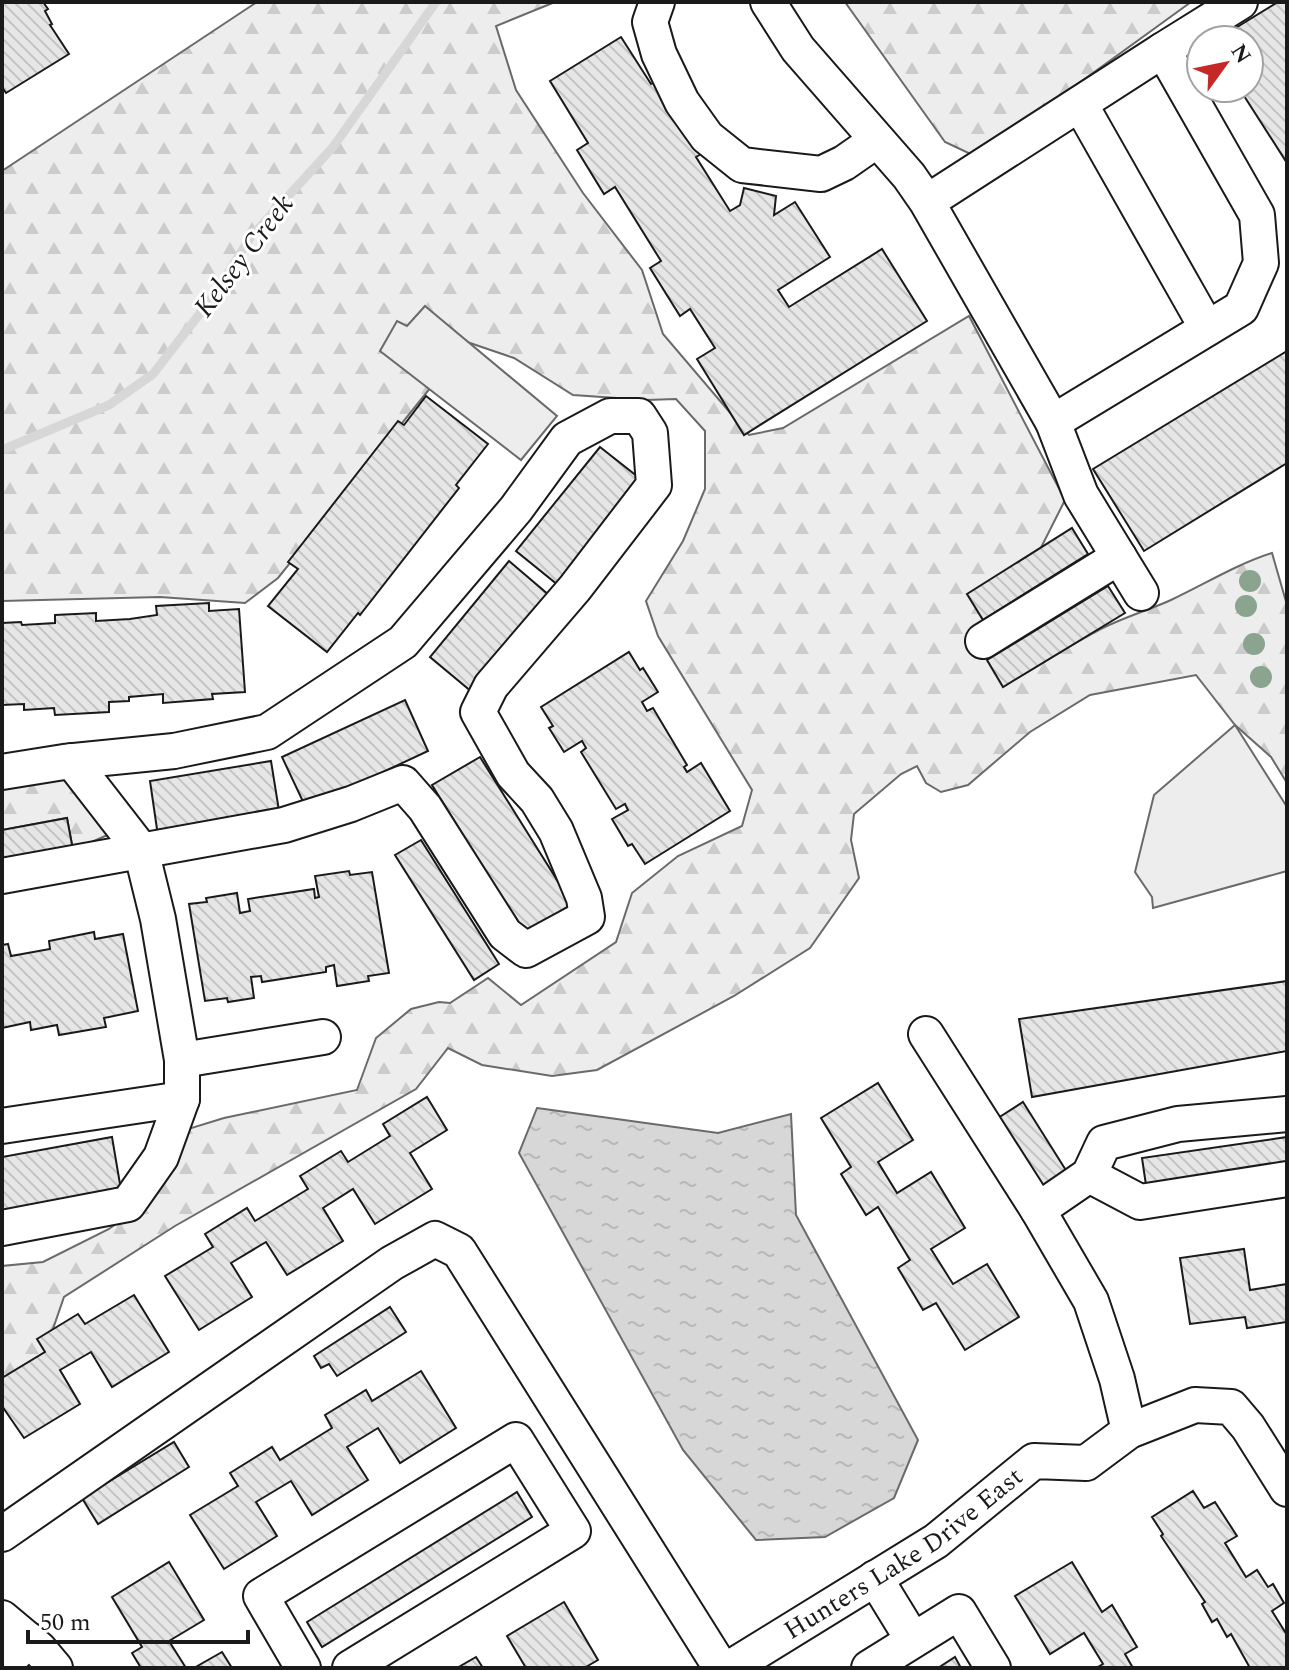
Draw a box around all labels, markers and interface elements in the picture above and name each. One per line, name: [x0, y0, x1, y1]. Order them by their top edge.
north arrow: [1185, 24, 1265, 104]
text: N: [1222, 37, 1259, 70]
water label: Kelsey Creek: [183, 185, 305, 327]
street label: Hunters Lake Drive East: [776, 1458, 1032, 1650]
scale bar: [28, 1594, 248, 1644]
text: 50 m: [40, 1605, 91, 1641]

